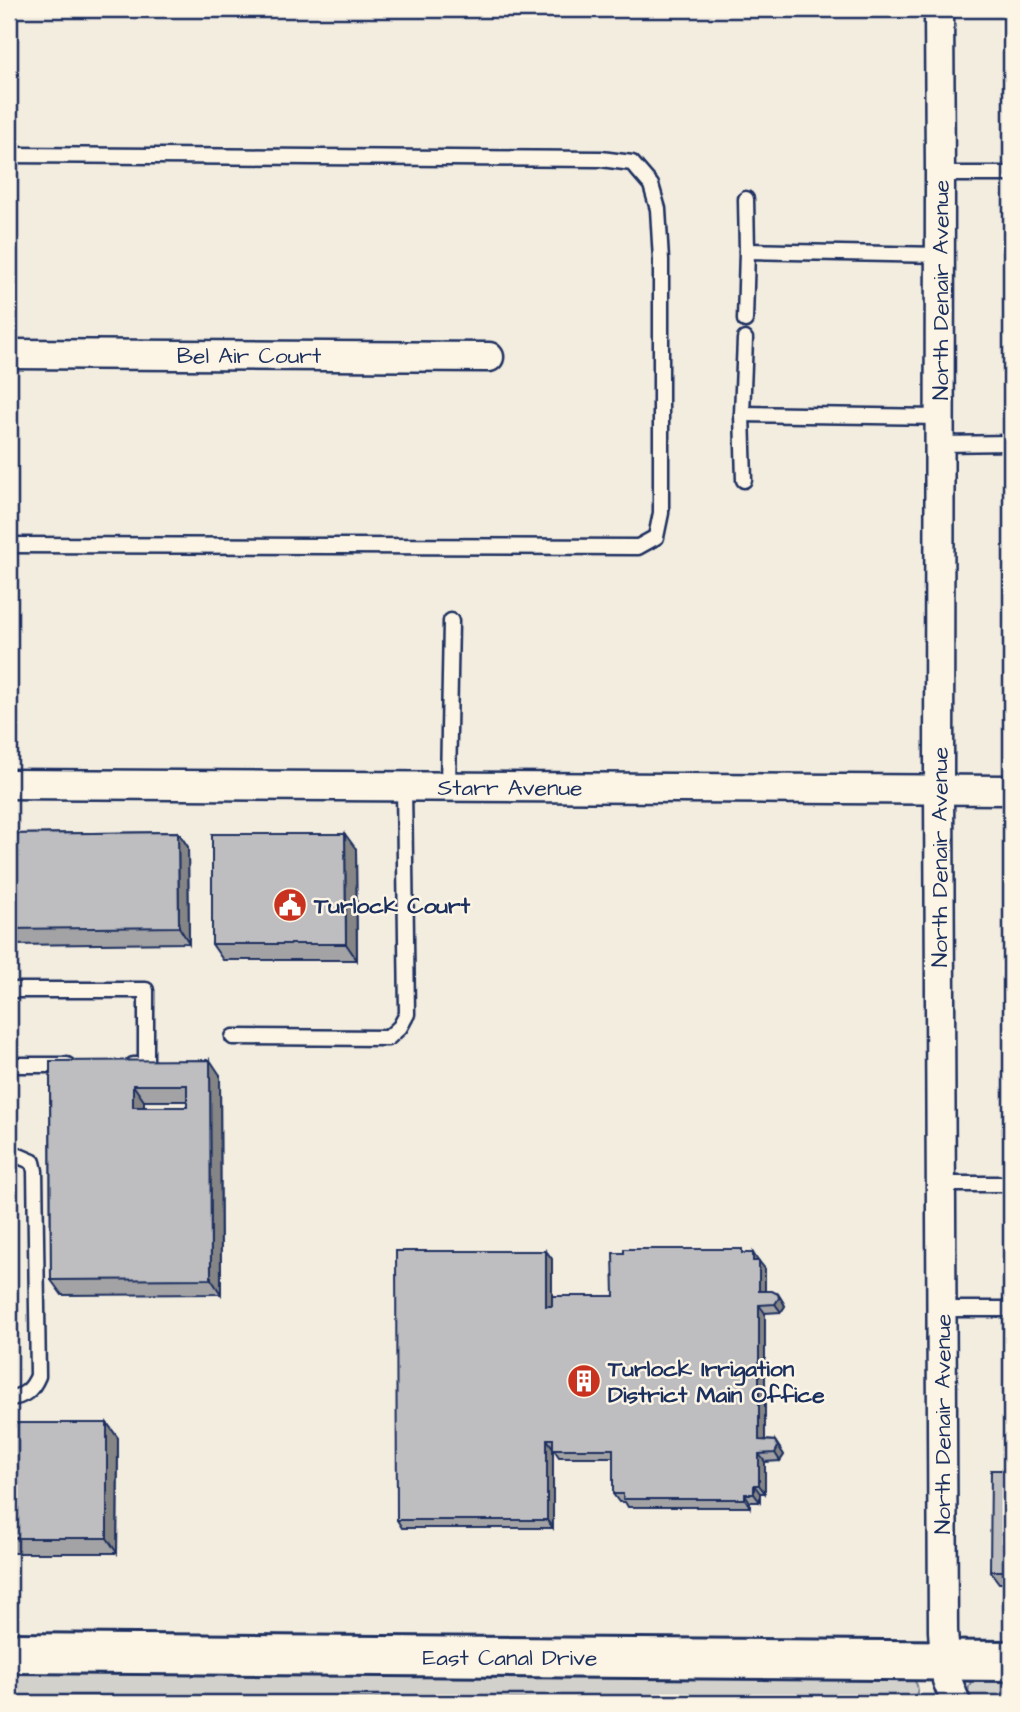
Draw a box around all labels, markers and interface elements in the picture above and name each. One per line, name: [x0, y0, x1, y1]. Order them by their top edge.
street label: North Denair Avenue: [925, 180, 957, 400]
street label: Bel Air Court: [177, 340, 322, 372]
street label: North Denair Avenue: [924, 747, 956, 967]
street label: Starr Avenue: [437, 772, 583, 804]
public building icon: Turlock Court: [271, 886, 309, 924]
place label: Turlock Court: [313, 890, 471, 922]
street label: North Denair Avenue: [927, 1314, 959, 1534]
place label: Turlock Irrigation District Main Office: [607, 1353, 825, 1411]
building icon: Turlock Irrigation District Main Office: [565, 1362, 603, 1400]
street label: East Canal Drive: [423, 1642, 597, 1674]

